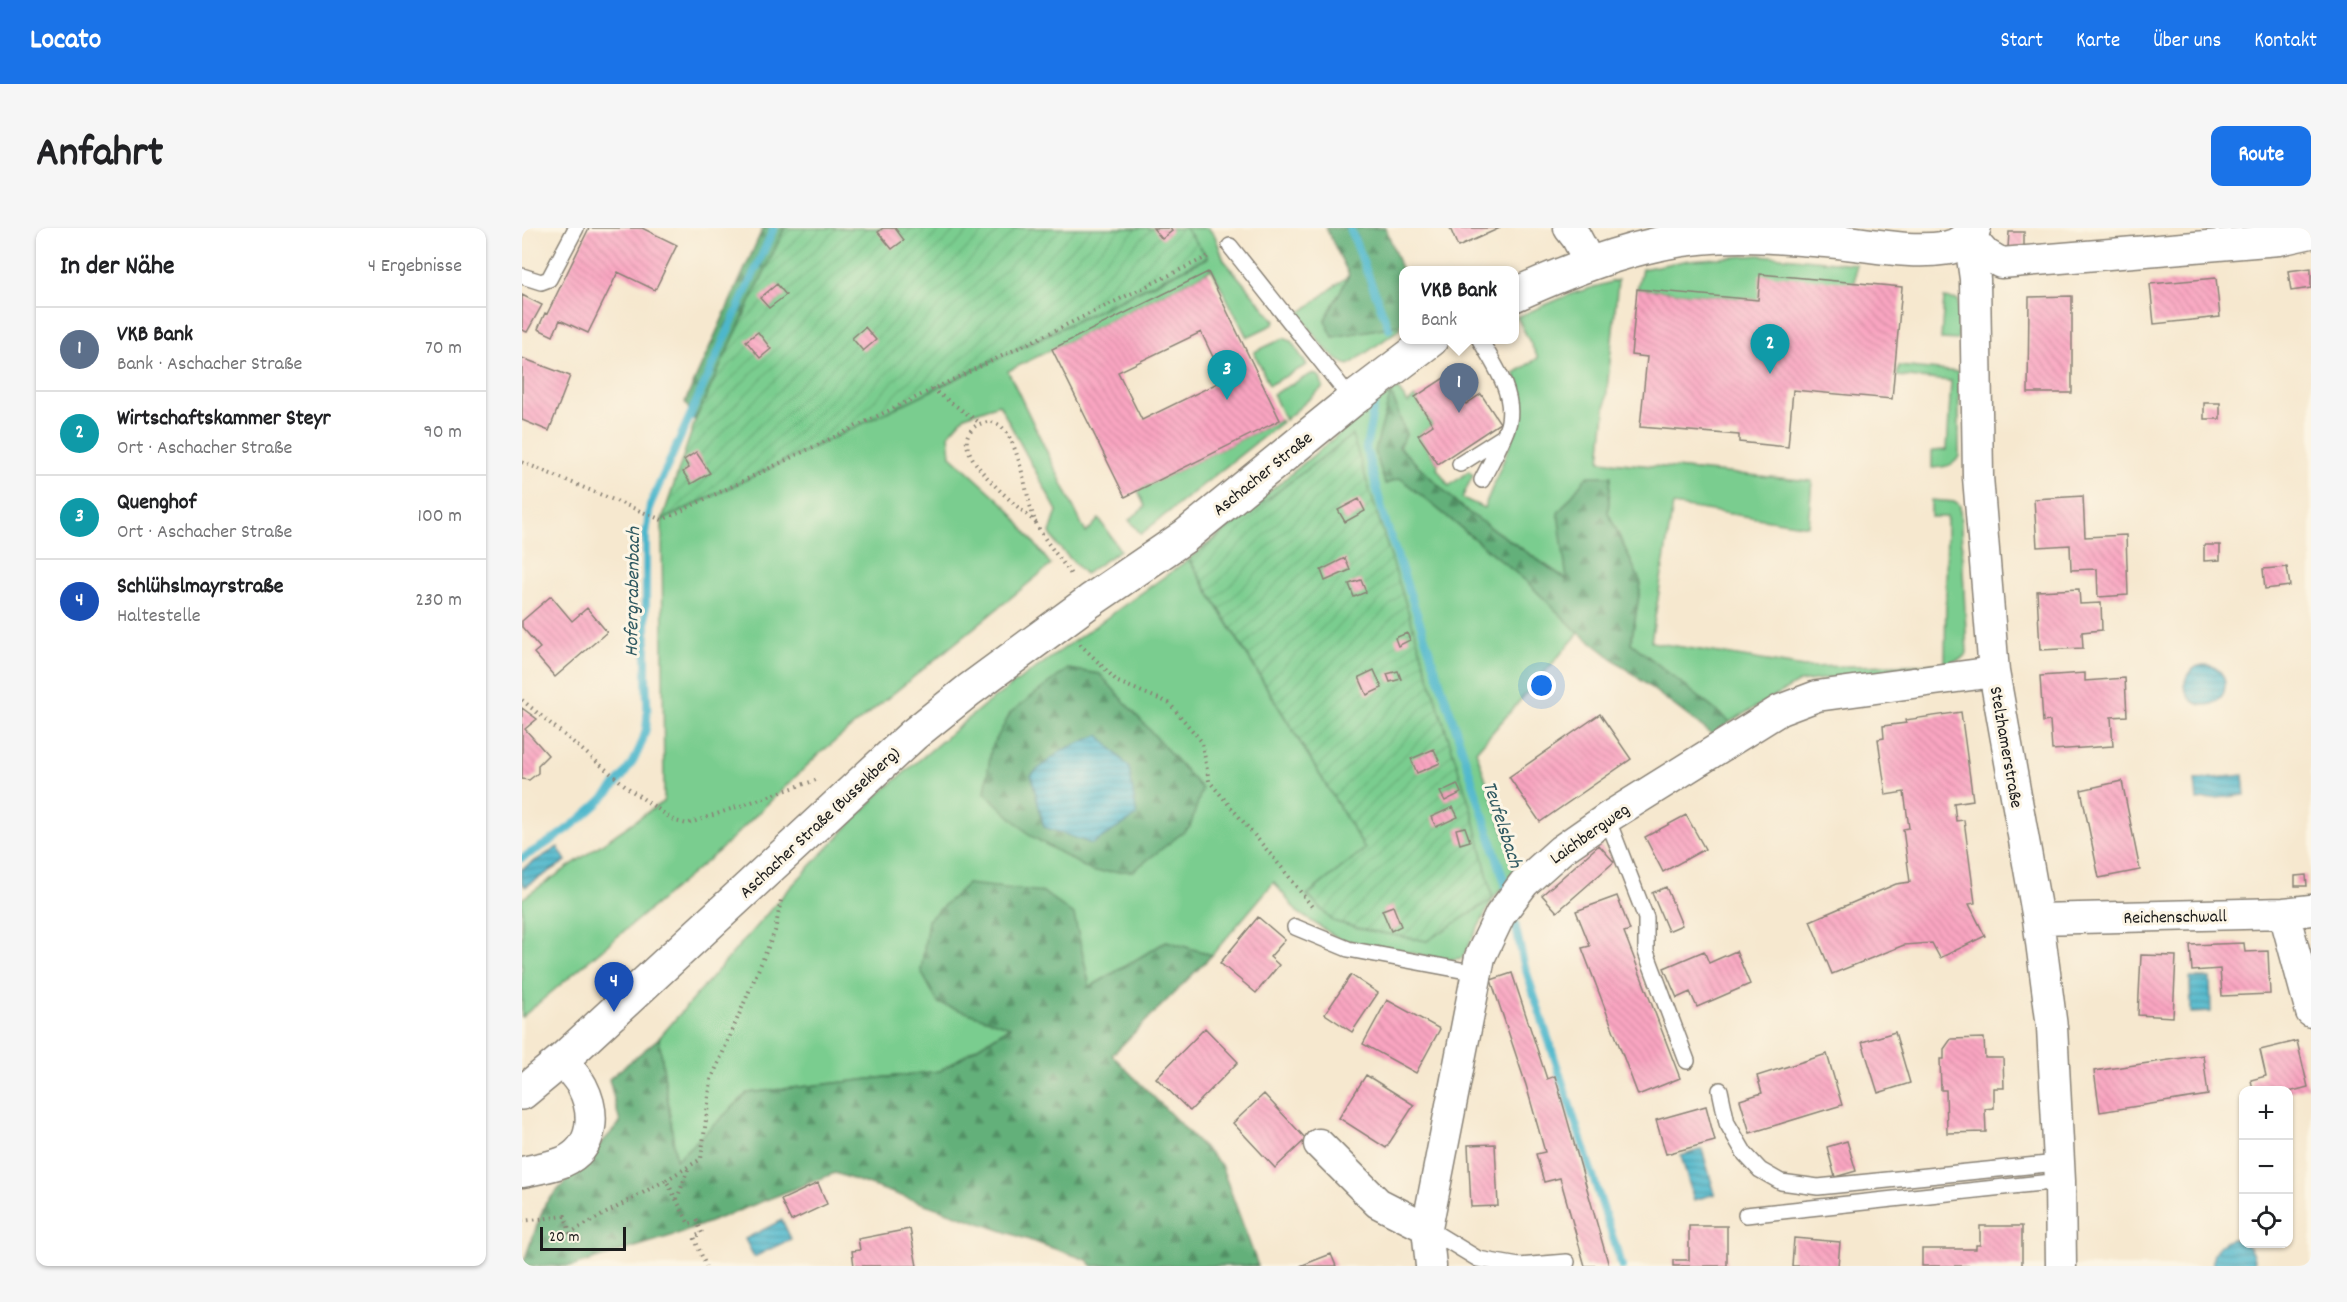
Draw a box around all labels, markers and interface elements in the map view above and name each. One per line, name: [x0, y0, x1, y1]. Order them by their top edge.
text: Locato: [30, 22, 101, 62]
text: Start: [2001, 27, 2043, 57]
text: Karte: [2076, 27, 2120, 57]
text: Über uns: [2153, 27, 2221, 57]
text: Kontakt: [2254, 27, 2317, 57]
text: Anfahrt: [36, 126, 163, 186]
button: Route: [2211, 126, 2311, 186]
text: In der Nähe: [60, 249, 174, 286]
text: 4 Ergebnisse: [368, 253, 462, 281]
popup: [1399, 266, 1519, 344]
text: VKB Bank: [1421, 276, 1497, 307]
text: Bank: [1421, 307, 1457, 335]
text: VKB Bank: [117, 320, 193, 351]
pin: 2: [1750, 324, 1790, 374]
text: 1: [77, 335, 82, 363]
text: 70 m: [425, 335, 462, 363]
pin: 3: [1208, 350, 1246, 400]
text: Bank · Aschacher Straße: [117, 351, 302, 379]
pin: 1: [1440, 364, 1478, 413]
text: Wirtschaftskammer Steyr: [117, 404, 331, 435]
text: 2: [75, 419, 84, 447]
text: 90 m: [424, 419, 462, 447]
street label: Aschacher Straße: [1208, 427, 1319, 523]
text: Ort · Aschacher Straße: [117, 435, 292, 463]
text: Quenghof: [117, 488, 196, 519]
text: 3: [75, 503, 84, 531]
text: 100 m: [418, 503, 462, 531]
text: Ort · Aschacher Straße: [117, 519, 292, 547]
water label: Hofergrabenbach: [619, 526, 649, 657]
text: Schlühslmayrstraße: [117, 572, 283, 603]
text: 4: [75, 587, 84, 615]
text: 230 m: [415, 587, 462, 615]
text: Haltestelle: [117, 603, 200, 631]
your location: [1527, 671, 1556, 700]
street label: Stelzhamerstraße: [1982, 685, 2028, 810]
street label: Aschacher Straße (Bussekberg): [735, 742, 907, 905]
water label: Teufelsbach: [1474, 778, 1529, 873]
street label: Laichbergweg: [1545, 798, 1635, 872]
street label: Reichenschwall: [2123, 905, 2228, 932]
pin: 4: [594, 962, 634, 1012]
map controls: [2239, 1086, 2293, 1248]
button: +: [2239, 1086, 2293, 1140]
button: −: [2239, 1140, 2293, 1194]
button: locate: [2239, 1194, 2293, 1248]
scale bar: [540, 1224, 626, 1252]
text: 20 m: [549, 1226, 579, 1249]

